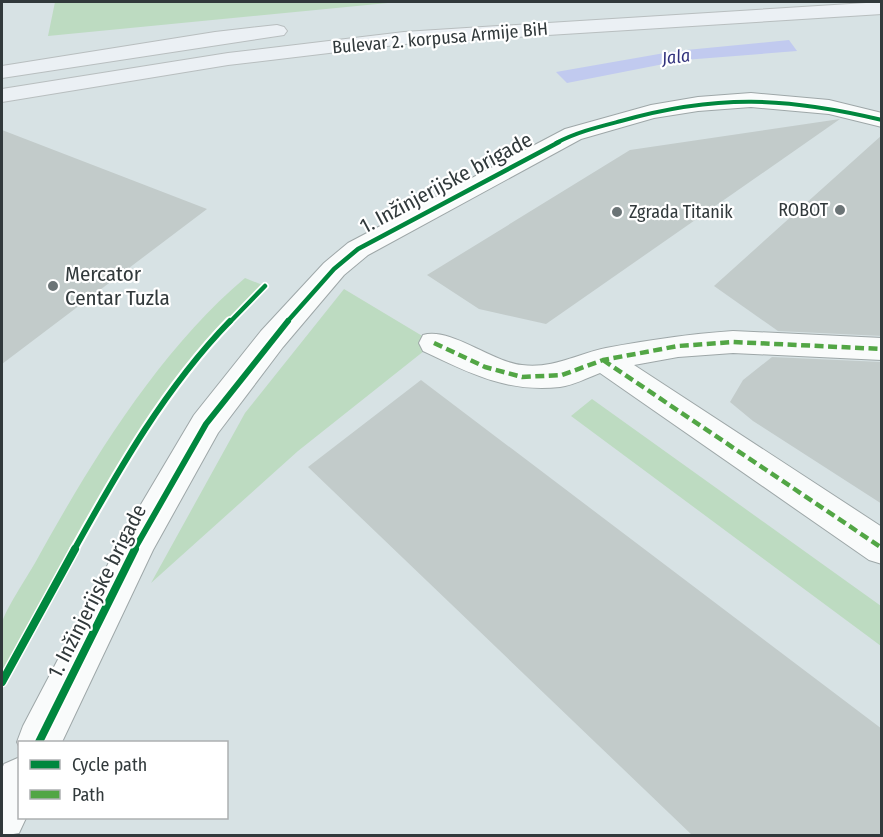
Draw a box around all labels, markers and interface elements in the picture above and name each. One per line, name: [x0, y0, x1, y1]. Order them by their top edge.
street label: Bulevar 2. korpusa Armije BiH: [331, 18, 549, 58]
water label: Jala: [660, 44, 691, 70]
street label: 1. Inžinjerijske brigade: [355, 127, 537, 239]
place label: ROBOT: [778, 199, 829, 221]
place label: Zgrada Titanik: [629, 201, 733, 223]
marker: ROBOT: [833, 203, 847, 217]
marker: Zgrada Titanik: [610, 205, 624, 219]
place label: Mercator Centar Tuzla: [65, 261, 170, 311]
marker: Mercator Centar Tuzla: [46, 279, 60, 293]
street label: 1. Inžinjerijske brigade: [42, 500, 152, 682]
legend: [18, 741, 228, 819]
text: Cycle path: [72, 754, 147, 776]
text: Path: [72, 784, 105, 806]

